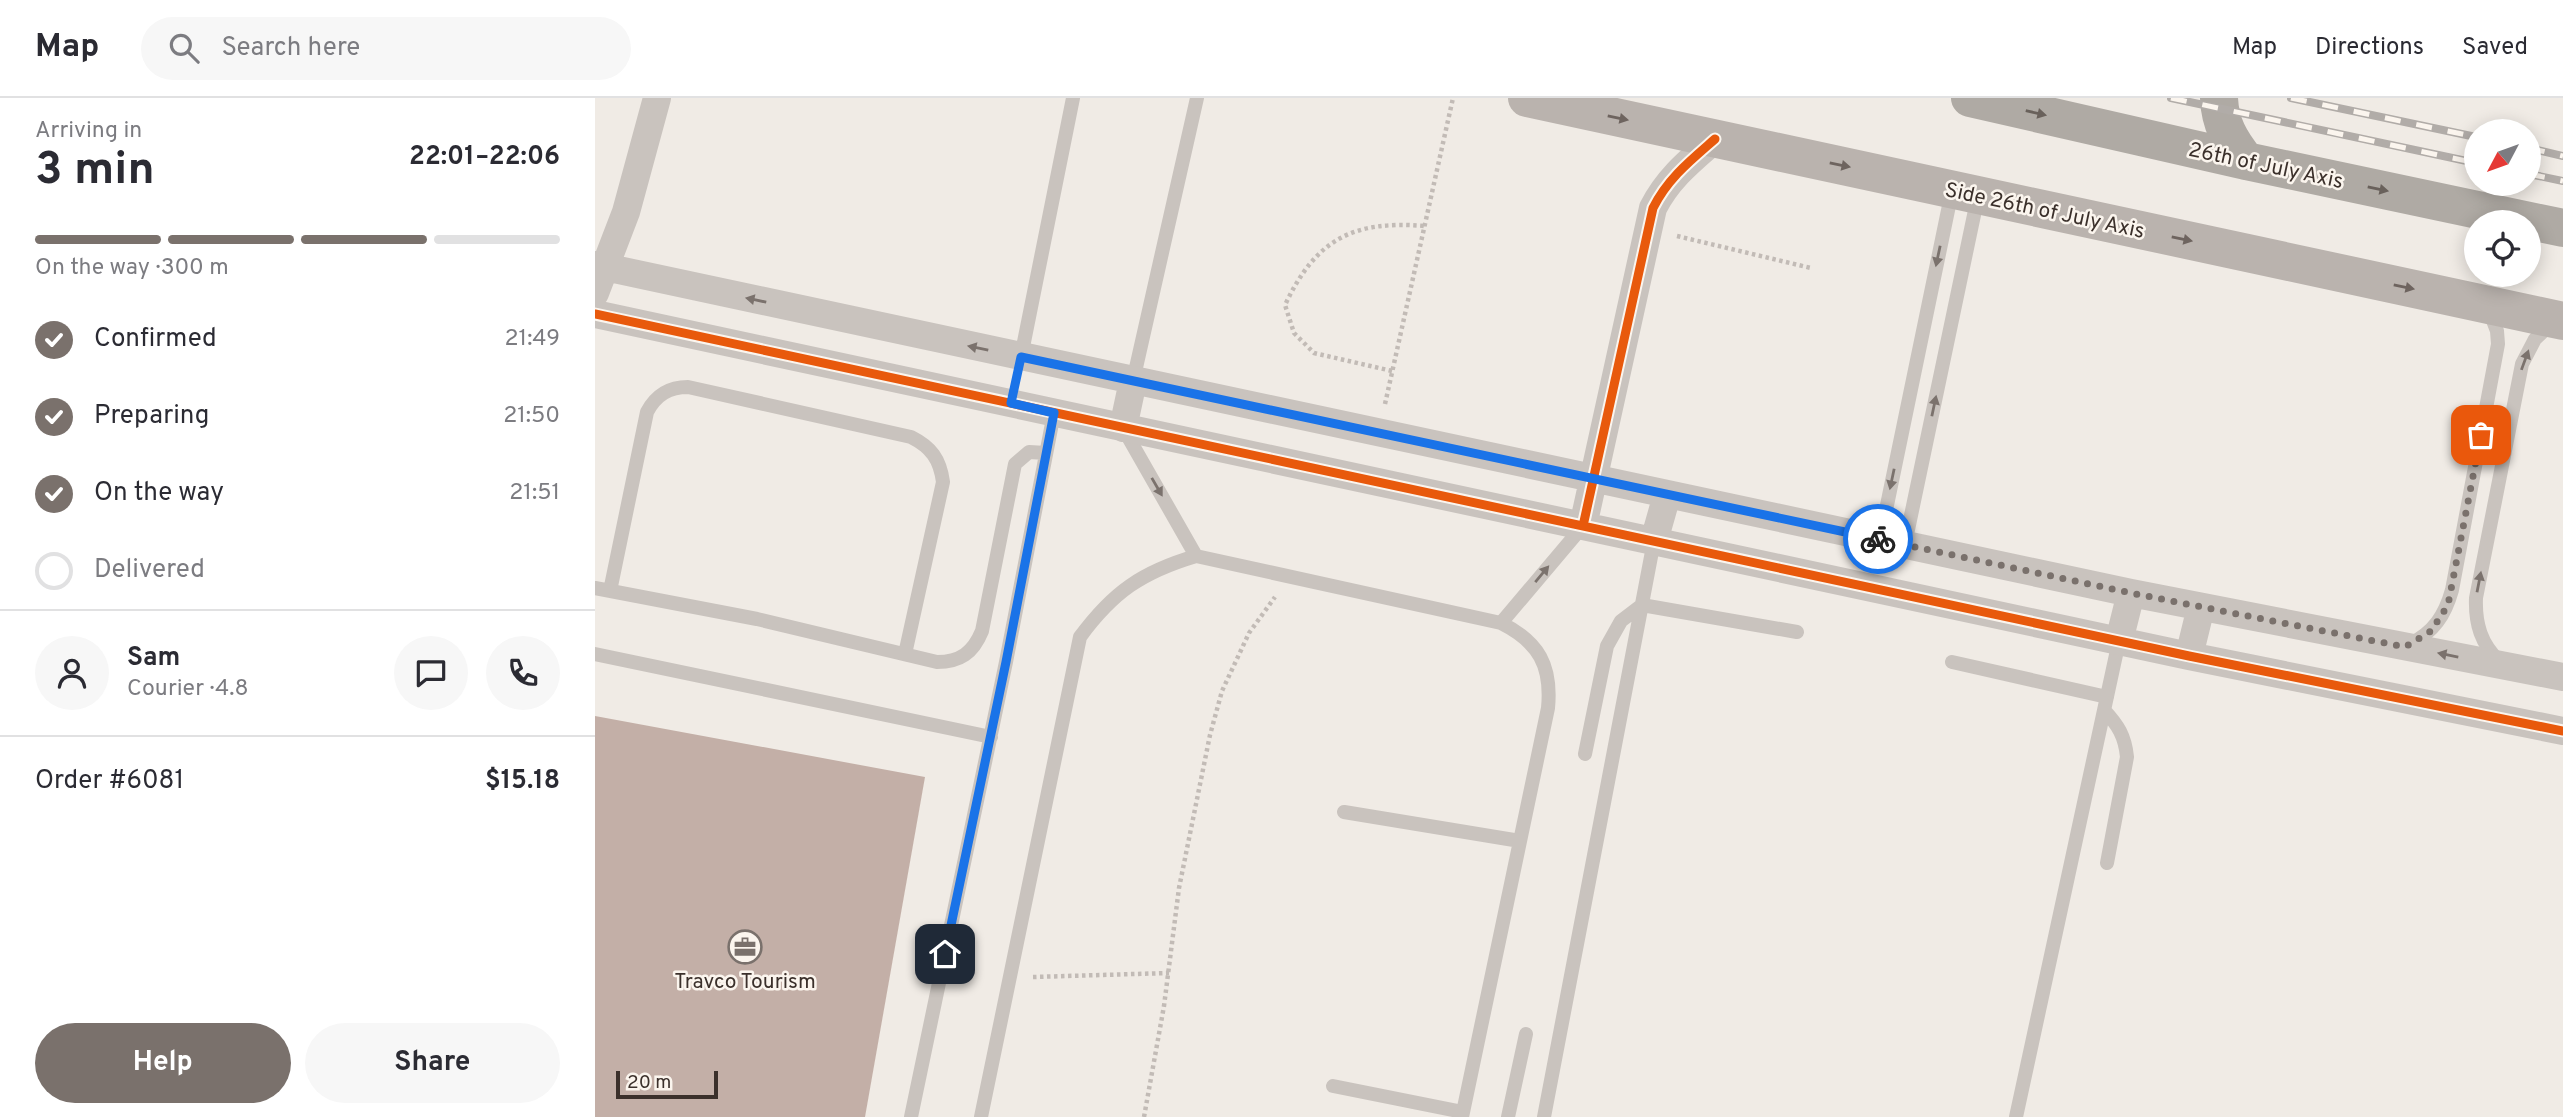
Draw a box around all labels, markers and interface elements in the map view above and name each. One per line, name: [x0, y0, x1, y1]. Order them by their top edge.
search box: [141, 17, 631, 80]
text: Map: [35, 27, 99, 69]
icon: search: [165, 29, 203, 67]
text: Search here: [221, 32, 360, 65]
text: Map: [2232, 33, 2277, 63]
text: Directions: [2315, 33, 2424, 63]
text: Saved: [2462, 33, 2528, 63]
one-way arrow: [2025, 108, 2047, 119]
one-way arrow: [1607, 112, 1629, 123]
text: Arriving in: [35, 117, 142, 146]
north arrow: [2464, 119, 2541, 196]
map controls: [2464, 119, 2541, 287]
street label: 26th of July Axis: [2186, 137, 2345, 196]
text: 22:01–22:06: [409, 141, 560, 174]
text: 3 min: [35, 142, 155, 201]
one-way arrow: [1829, 160, 1851, 171]
street label: Side 26th of July Axis: [1942, 177, 2147, 246]
one-way arrow: [2367, 183, 2389, 194]
button: locate: [2464, 210, 2541, 287]
one-way arrow: [2171, 234, 2193, 245]
one-way arrow: [1933, 245, 1944, 267]
text: On the way · 300 m: [35, 254, 229, 283]
one-way arrow: [2393, 282, 2415, 293]
one-way arrow: [745, 295, 767, 306]
icon: check: [35, 321, 73, 359]
text: Confirmed: [94, 323, 217, 356]
text: 21:49: [505, 325, 560, 354]
one-way arrow: [967, 342, 989, 353]
one-way arrow: [2520, 349, 2531, 370]
one-way arrow: [1929, 395, 1940, 417]
icon: check: [35, 398, 73, 436]
text: Preparing: [94, 400, 209, 433]
text: 21:50: [503, 402, 560, 431]
pin: [2451, 405, 2511, 465]
icon: bag: [2462, 416, 2500, 454]
one-way arrow: [1887, 468, 1898, 490]
icon: check: [35, 475, 73, 513]
text: On the way: [94, 477, 224, 510]
one-way arrow: [1150, 478, 1163, 497]
text: 21:51: [509, 479, 560, 508]
courier: [1843, 504, 1913, 574]
icon: bike: [1859, 520, 1897, 558]
text: Delivered: [94, 554, 205, 587]
one-way arrow: [1534, 566, 1549, 583]
one-way arrow: [2473, 571, 2484, 593]
button: person: [35, 636, 109, 710]
button: chat: [394, 636, 468, 710]
button: phone: [486, 636, 560, 710]
text: Sam: [127, 642, 180, 675]
one-way arrow: [2437, 649, 2459, 660]
text: Courier · 4.8: [127, 675, 248, 704]
text: Order #6081: [35, 765, 184, 798]
text: $15.18: [485, 765, 560, 798]
pin: [915, 924, 975, 984]
office icon: Travco Tourism: [726, 928, 764, 966]
icon: home: [926, 935, 964, 973]
place label: Travco Tourism: [674, 969, 816, 996]
button: Help: [35, 1023, 291, 1103]
button: Share: [305, 1023, 560, 1103]
scale bar: [616, 1068, 717, 1100]
text: 20 m: [627, 1071, 671, 1095]

